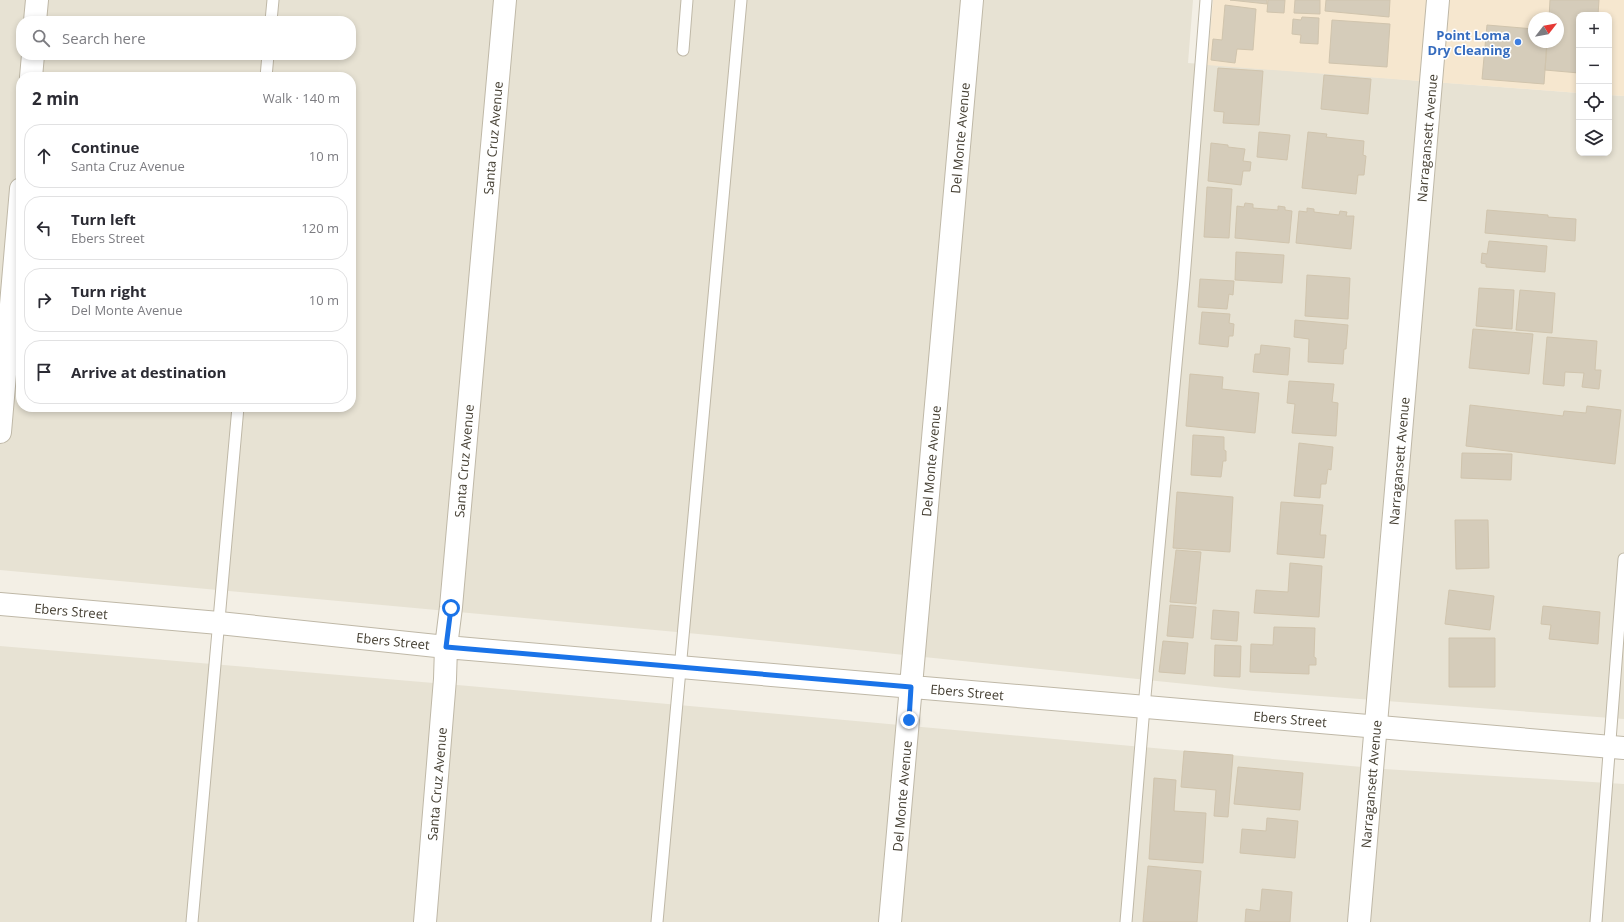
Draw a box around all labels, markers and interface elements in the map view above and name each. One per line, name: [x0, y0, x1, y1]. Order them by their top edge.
north arrow: [1528, 12, 1564, 48]
map controls: [1576, 12, 1612, 156]
button: +: [1576, 12, 1612, 48]
search box: [16, 16, 356, 60]
place label: Point Loma Dry Cleaning: [1428, 26, 1511, 59]
icon: search: [30, 27, 52, 49]
text: Search here: [62, 28, 146, 48]
marker: Point Loma Dry Cleaning: [1513, 37, 1523, 47]
button: −: [1576, 48, 1612, 84]
street label: Narragansett Avenue: [1412, 73, 1442, 203]
street label: Santa Cruz Avenue: [479, 81, 507, 195]
street label: Del Monte Avenue: [946, 82, 974, 194]
button: locate: [1576, 84, 1612, 120]
text: 2 min: [32, 87, 79, 110]
text: Walk · 140 m: [263, 89, 340, 107]
button: layers: [1576, 120, 1612, 156]
text: Continue: [71, 137, 139, 157]
icon: ahead: [33, 145, 55, 167]
text: 10 m: [309, 147, 339, 165]
text: Santa Cruz Avenue: [71, 157, 185, 175]
text: Turn left: [71, 209, 136, 229]
icon: left: [33, 217, 55, 239]
text: 120 m: [301, 219, 339, 237]
text: Ebers Street: [71, 229, 145, 247]
text: Turn right: [71, 281, 146, 301]
icon: right: [33, 289, 55, 311]
text: 10 m: [309, 291, 339, 309]
text: Del Monte Avenue: [71, 301, 182, 319]
icon: arrive: [33, 361, 55, 383]
text: Arrive at destination: [71, 362, 226, 382]
street label: Narragansett Avenue: [1384, 396, 1414, 526]
street label: Santa Cruz Avenue: [450, 404, 478, 518]
street label: Del Monte Avenue: [917, 405, 945, 517]
street label: Ebers Street: [34, 599, 109, 623]
route start: [442, 599, 460, 617]
street label: Ebers Street: [355, 628, 431, 654]
street label: Ebers Street: [930, 680, 1005, 704]
street label: Ebers Street: [1253, 707, 1328, 731]
route end: [900, 711, 918, 729]
street label: Narragansett Avenue: [1356, 719, 1386, 849]
street label: Santa Cruz Avenue: [423, 727, 451, 841]
street label: Del Monte Avenue: [888, 740, 916, 852]

